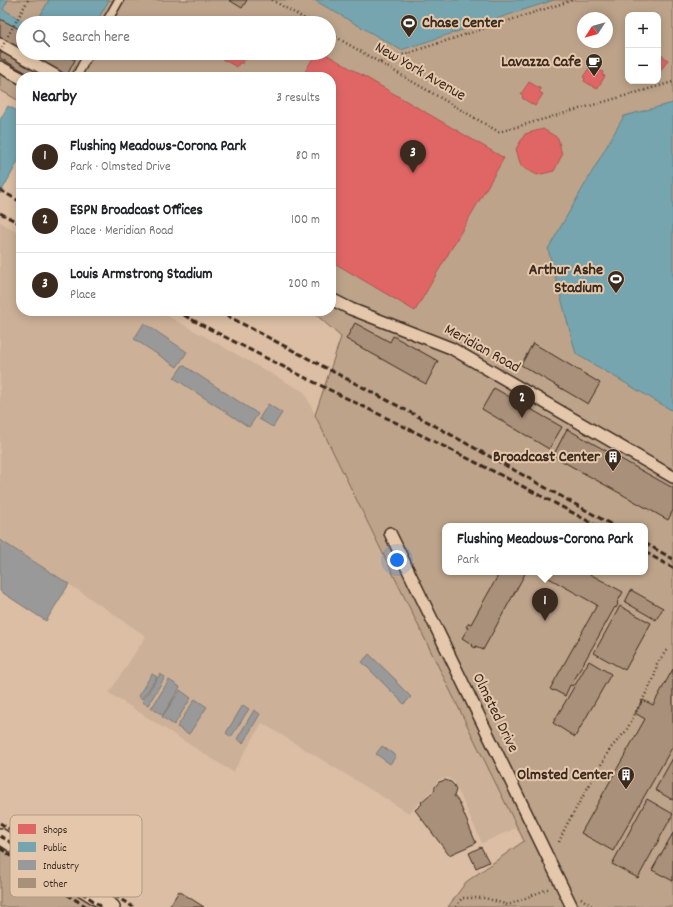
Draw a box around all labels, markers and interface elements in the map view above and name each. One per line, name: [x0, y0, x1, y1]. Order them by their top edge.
place label: Chase Center: [422, 12, 504, 35]
north arrow: [577, 12, 613, 48]
map controls: [625, 12, 661, 84]
button: +: [625, 12, 661, 48]
sports icon: Chase Center: [399, 13, 419, 38]
search box: [16, 16, 336, 60]
icon: search: [30, 27, 52, 49]
text: Search here: [62, 27, 130, 49]
street label: New York Avenue: [370, 37, 470, 107]
button: −: [625, 48, 661, 84]
place label: Lavazza Cafe: [501, 51, 581, 74]
cafe icon: Lavazza Cafe: [584, 52, 604, 77]
text: Nearby: [32, 86, 76, 110]
text: 3 results: [276, 89, 320, 108]
text: Flushing Meadows-Corona Park: [70, 136, 246, 158]
pin: 3: [400, 140, 426, 173]
text: 1: [44, 147, 46, 166]
text: 80 m: [296, 147, 320, 166]
text: Park · Olmsted Drive: [70, 158, 171, 177]
text: ESPN Broadcast Offices: [70, 200, 203, 222]
text: 2: [42, 211, 48, 230]
text: 100 m: [291, 211, 320, 230]
text: Place · Meridian Road: [70, 222, 173, 241]
place label: Arthur Ashe Stadium: [529, 259, 603, 300]
text: Louis Armstrong Stadium: [70, 264, 213, 286]
sports icon: Arthur Ashe Stadium: [606, 269, 626, 294]
text: 3: [42, 275, 48, 294]
text: 200 m: [288, 275, 320, 294]
text: Place: [70, 286, 96, 305]
street label: Meridian Road: [440, 319, 524, 379]
pin: 2: [509, 385, 535, 418]
place label: Broadcast Center: [493, 446, 601, 469]
building icon: Broadcast Center: [603, 447, 623, 472]
popup: [442, 523, 648, 575]
text: Flushing Meadows-Corona Park: [457, 529, 633, 551]
your location: [387, 550, 407, 570]
text: Park: [457, 551, 479, 570]
pin: 1: [532, 588, 558, 621]
street label: Olmsted Drive: [466, 669, 524, 757]
place label: Olmsted Center: [517, 764, 614, 787]
building icon: Olmsted Center: [616, 765, 636, 790]
legend: [10, 815, 142, 897]
text: Shops: [43, 823, 68, 839]
text: Public: [43, 841, 67, 857]
text: Industry: [43, 859, 79, 875]
text: Other: [43, 877, 68, 893]

